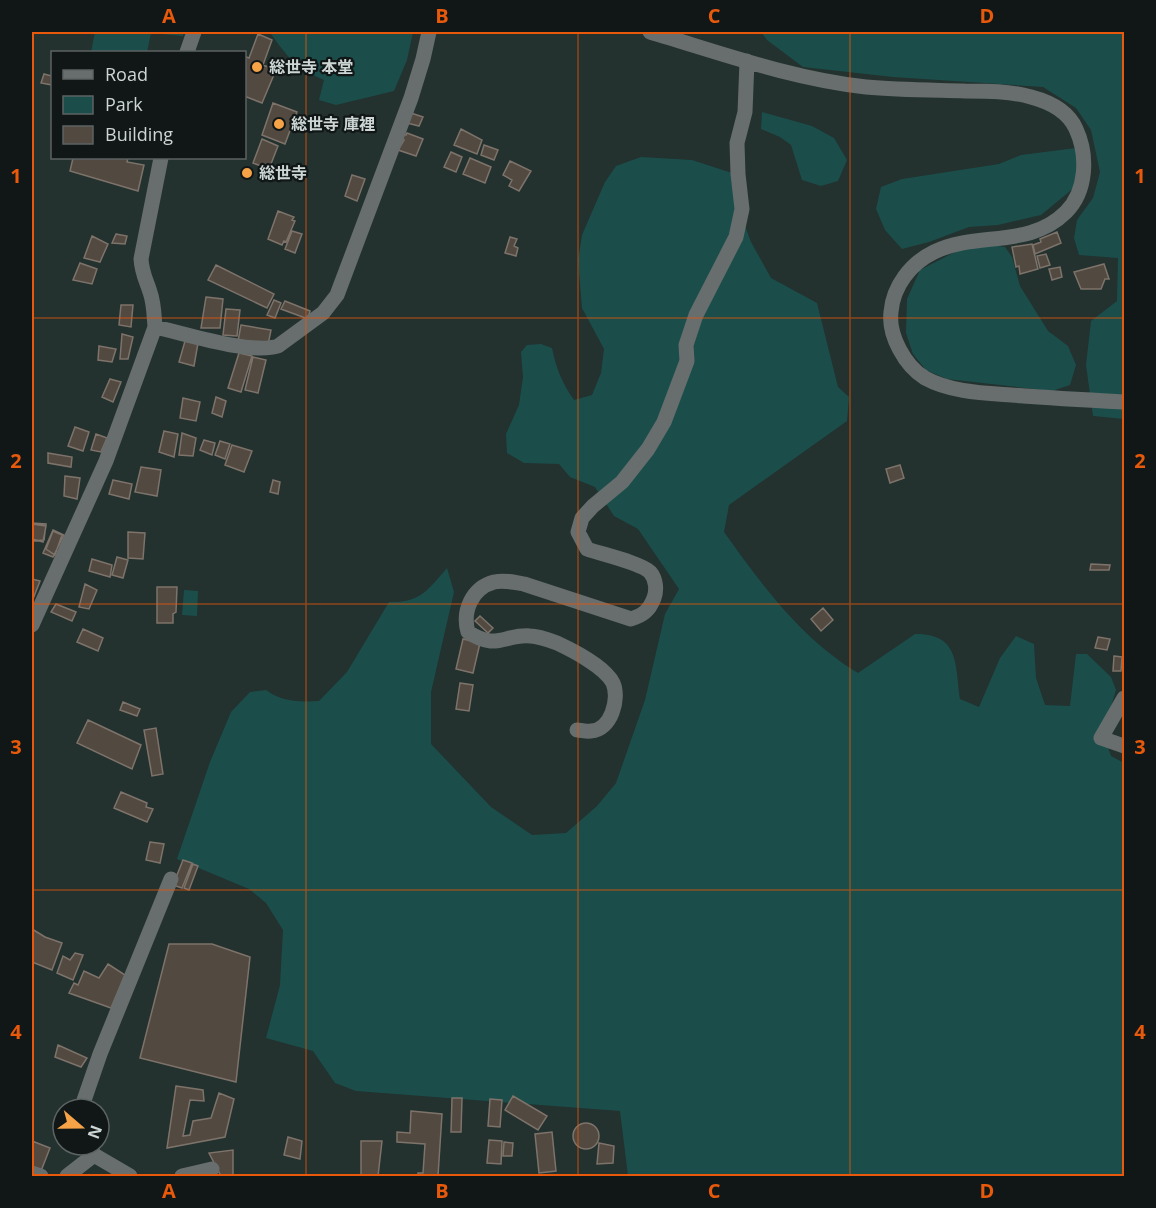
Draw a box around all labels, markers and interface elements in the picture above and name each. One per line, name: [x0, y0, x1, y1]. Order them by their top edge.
text: A: [162, 2, 176, 29]
text: B: [435, 2, 449, 29]
text: C: [708, 2, 721, 29]
text: D: [980, 2, 994, 29]
legend: [51, 51, 246, 159]
place label: 総世寺 本堂: [269, 56, 353, 78]
marker: 総世寺 本堂: [250, 60, 264, 74]
text: Road: [105, 62, 148, 86]
text: Park: [105, 92, 143, 116]
place label: 総世寺 庫裡: [291, 113, 375, 135]
marker: 総世寺 庫裡: [272, 117, 286, 131]
text: Building: [105, 122, 173, 146]
text: 1: [10, 162, 22, 189]
place label: 総世寺: [259, 162, 307, 184]
text: 1: [1134, 162, 1146, 189]
marker: 総世寺: [240, 166, 254, 180]
text: 2: [10, 447, 22, 474]
text: 2: [1134, 447, 1146, 474]
text: 3: [10, 733, 22, 760]
text: 3: [1134, 733, 1146, 760]
text: 4: [10, 1018, 22, 1045]
text: 4: [1134, 1018, 1146, 1045]
north arrow: [51, 1097, 111, 1157]
text: N: [83, 1122, 108, 1142]
text: A: [162, 1177, 176, 1204]
text: B: [435, 1177, 449, 1204]
text: C: [708, 1177, 721, 1204]
text: D: [980, 1177, 994, 1204]

